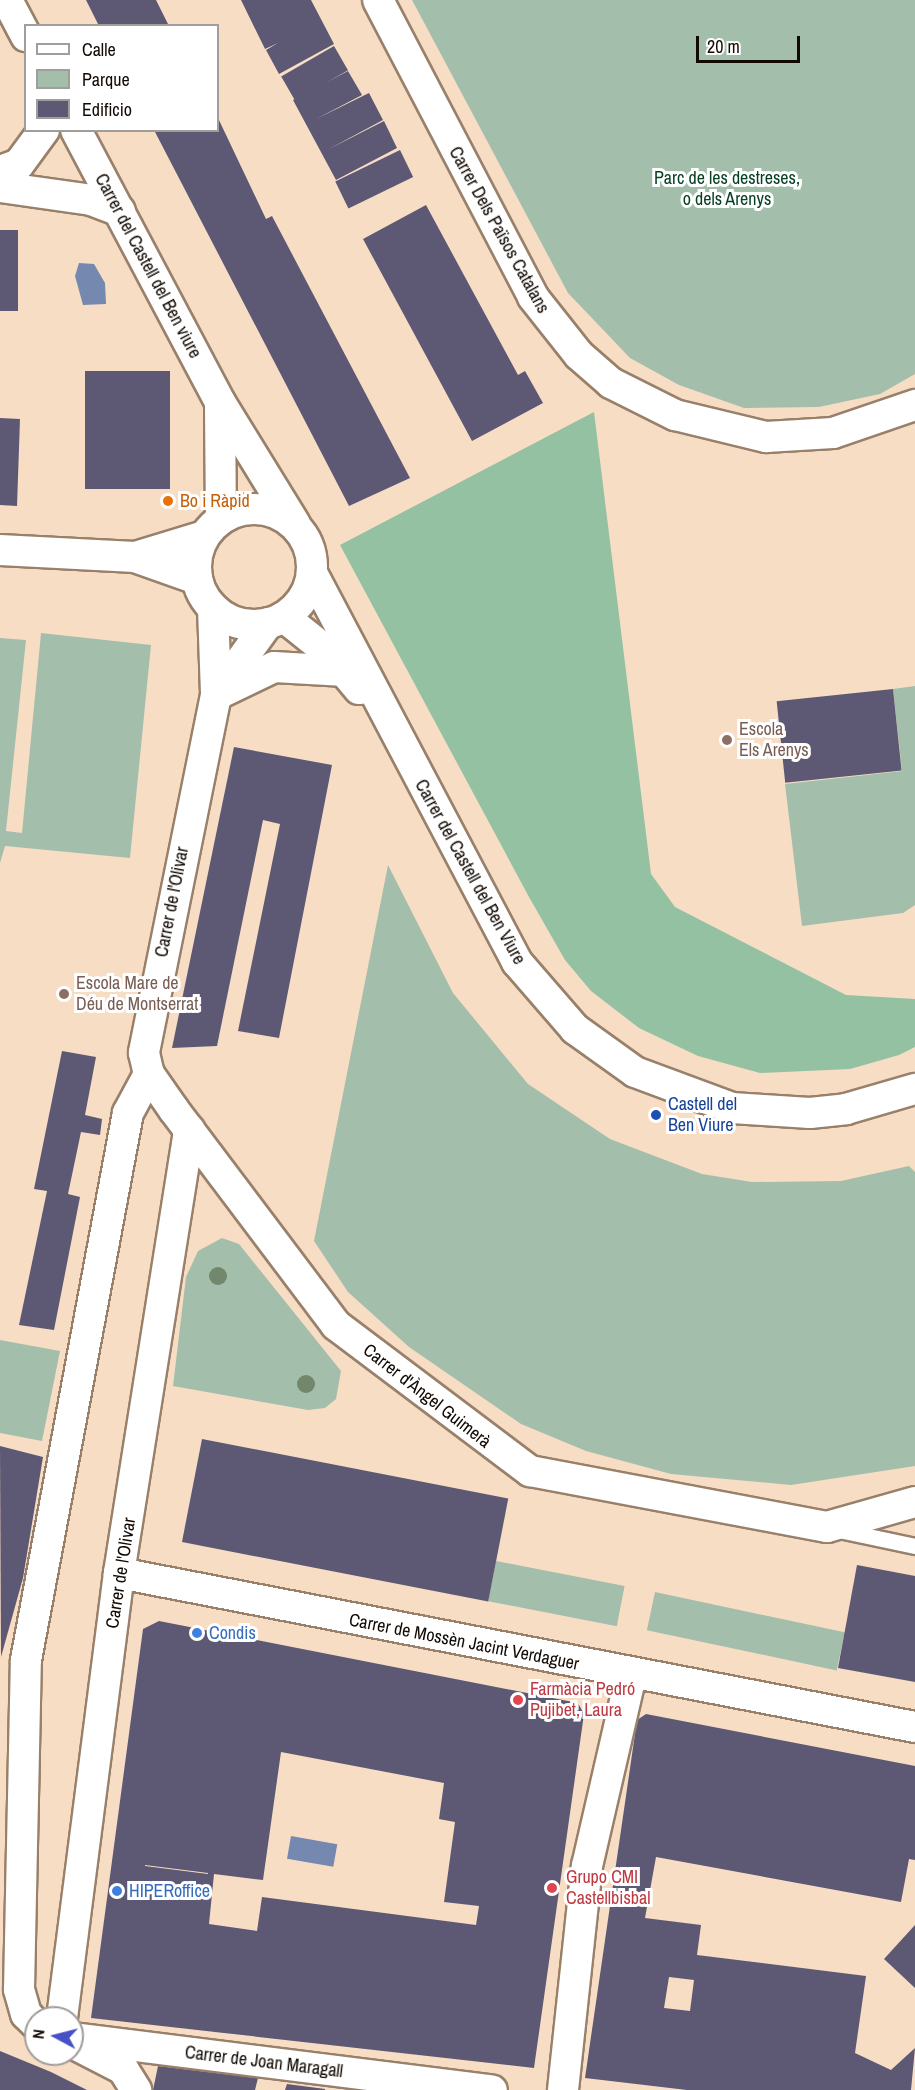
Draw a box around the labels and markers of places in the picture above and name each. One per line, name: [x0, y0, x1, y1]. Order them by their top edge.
place label: Bo i Ràpid: [180, 490, 250, 512]
marker: Bo i Ràpid: [161, 494, 175, 508]
place label: Escola Els Arenys: [739, 719, 810, 762]
marker: Escola Els Arenys: [720, 733, 734, 747]
place label: Escola Mare de Déu de Montserrat: [76, 973, 198, 1016]
marker: Escola Mare de Déu de Montserrat: [57, 987, 71, 1001]
place label: Castell del Ben Viure: [668, 1094, 737, 1136]
marker: Castell del Ben Viure: [649, 1108, 663, 1122]
place label: Condis: [209, 1622, 256, 1644]
marker: Condis: [190, 1626, 204, 1640]
place label: Farmàcia Pedró Pujibet, Laura: [530, 1679, 635, 1722]
marker: Farmàcia Pedró Pujibet, Laura: [511, 1693, 525, 1707]
place label: Grupo CMI Castellbisbal: [566, 1867, 650, 1910]
marker: Grupo CMI Castellbisbal: [543, 1879, 561, 1897]
place label: HIPERoffice: [129, 1880, 210, 1902]
marker: HIPERoffice: [110, 1884, 124, 1898]

